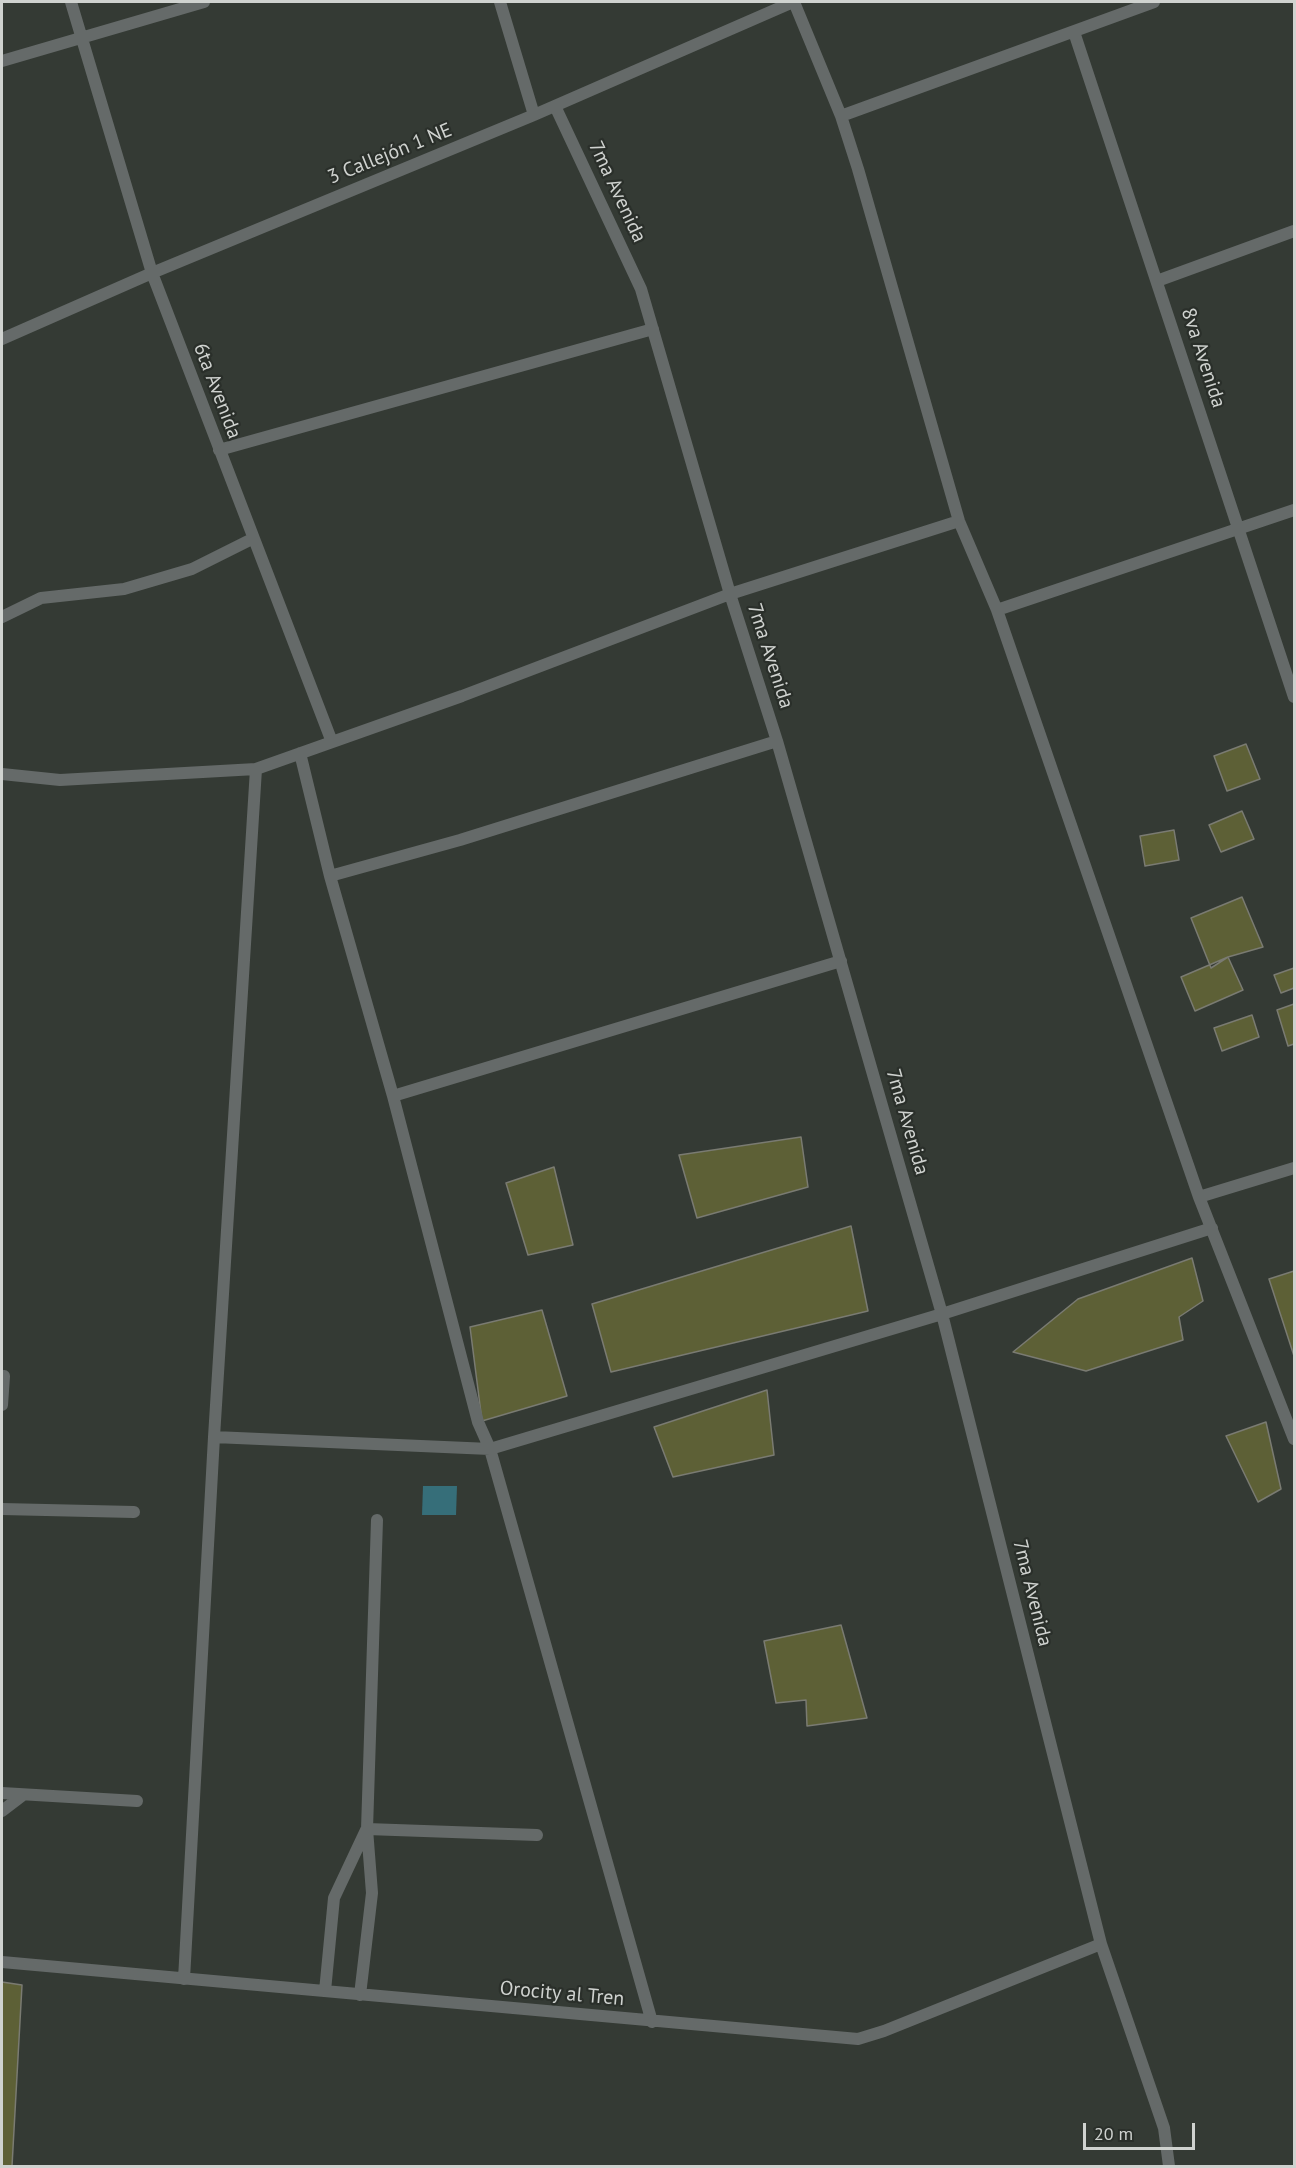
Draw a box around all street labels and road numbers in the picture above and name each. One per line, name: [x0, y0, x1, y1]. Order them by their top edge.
street label: 3 Callejón 1 NE: [324, 118, 456, 190]
street label: 7ma Avenida: [583, 138, 651, 246]
street label: 8va Avenida: [1176, 305, 1230, 411]
street label: 6ta Avenida: [188, 340, 246, 442]
street label: 7ma Avenida: [742, 600, 798, 712]
street label: 7ma Avenida: [880, 1066, 934, 1178]
street label: 7ma Avenida: [1007, 1537, 1057, 1649]
street label: Orocity al Tren: [499, 1977, 625, 2011]

